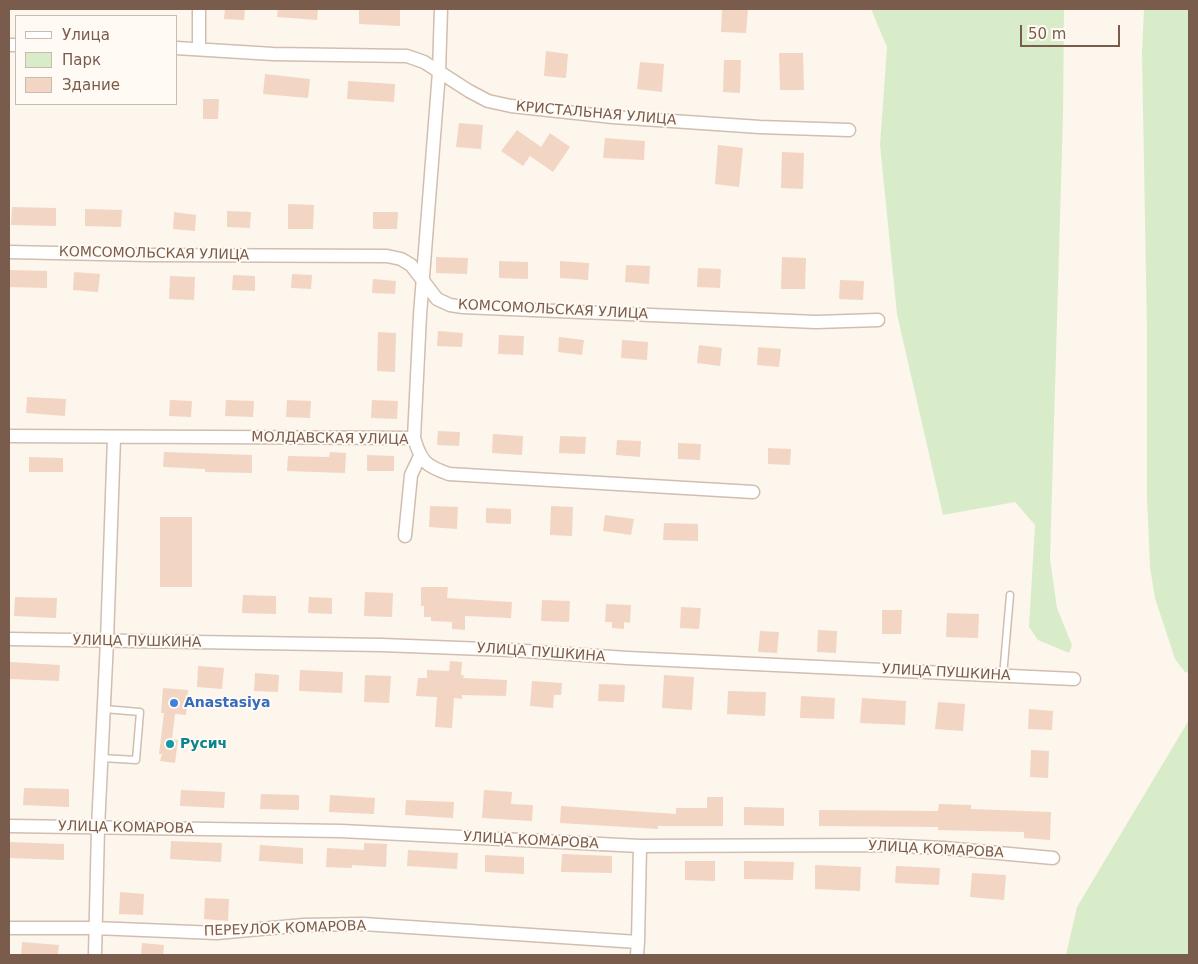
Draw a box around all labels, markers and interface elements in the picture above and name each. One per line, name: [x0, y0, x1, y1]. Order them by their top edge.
legend: [15, 15, 178, 105]
scale bar: [1023, 15, 1123, 47]
text: 50 m: [1028, 25, 1066, 43]
text: Улица: [62, 26, 110, 44]
text: Парк: [62, 51, 101, 69]
text: Здание: [62, 76, 120, 94]
street label: КРИСТАЛЬНАЯ УЛИЦА: [515, 99, 677, 129]
street label: КОМСОМОЛЬСКАЯ УЛИЦА: [59, 244, 249, 264]
street label: КОМСОМОЛЬСКАЯ УЛИЦА: [457, 297, 649, 323]
street label: МОЛДАВСКАЯ УЛИЦА: [251, 429, 409, 449]
street label: УЛИЦА ПУШКИНА: [72, 632, 202, 652]
street label: УЛИЦА ПУШКИНА: [476, 640, 606, 666]
street label: УЛИЦА ПУШКИНА: [881, 661, 1011, 685]
place label: Anastasiya: [184, 695, 270, 711]
marker: Anastasiya: [168, 697, 180, 709]
place label: Русич: [180, 736, 227, 752]
marker: Русич: [164, 738, 176, 750]
street label: УЛИЦА КОМАРОВА: [58, 818, 194, 838]
street label: УЛИЦА КОМАРОВА: [463, 829, 599, 853]
street label: УЛИЦА КОМАРОВА: [868, 838, 1004, 862]
street label: ПЕРЕУЛОК КОМАРОВА: [204, 918, 366, 940]

